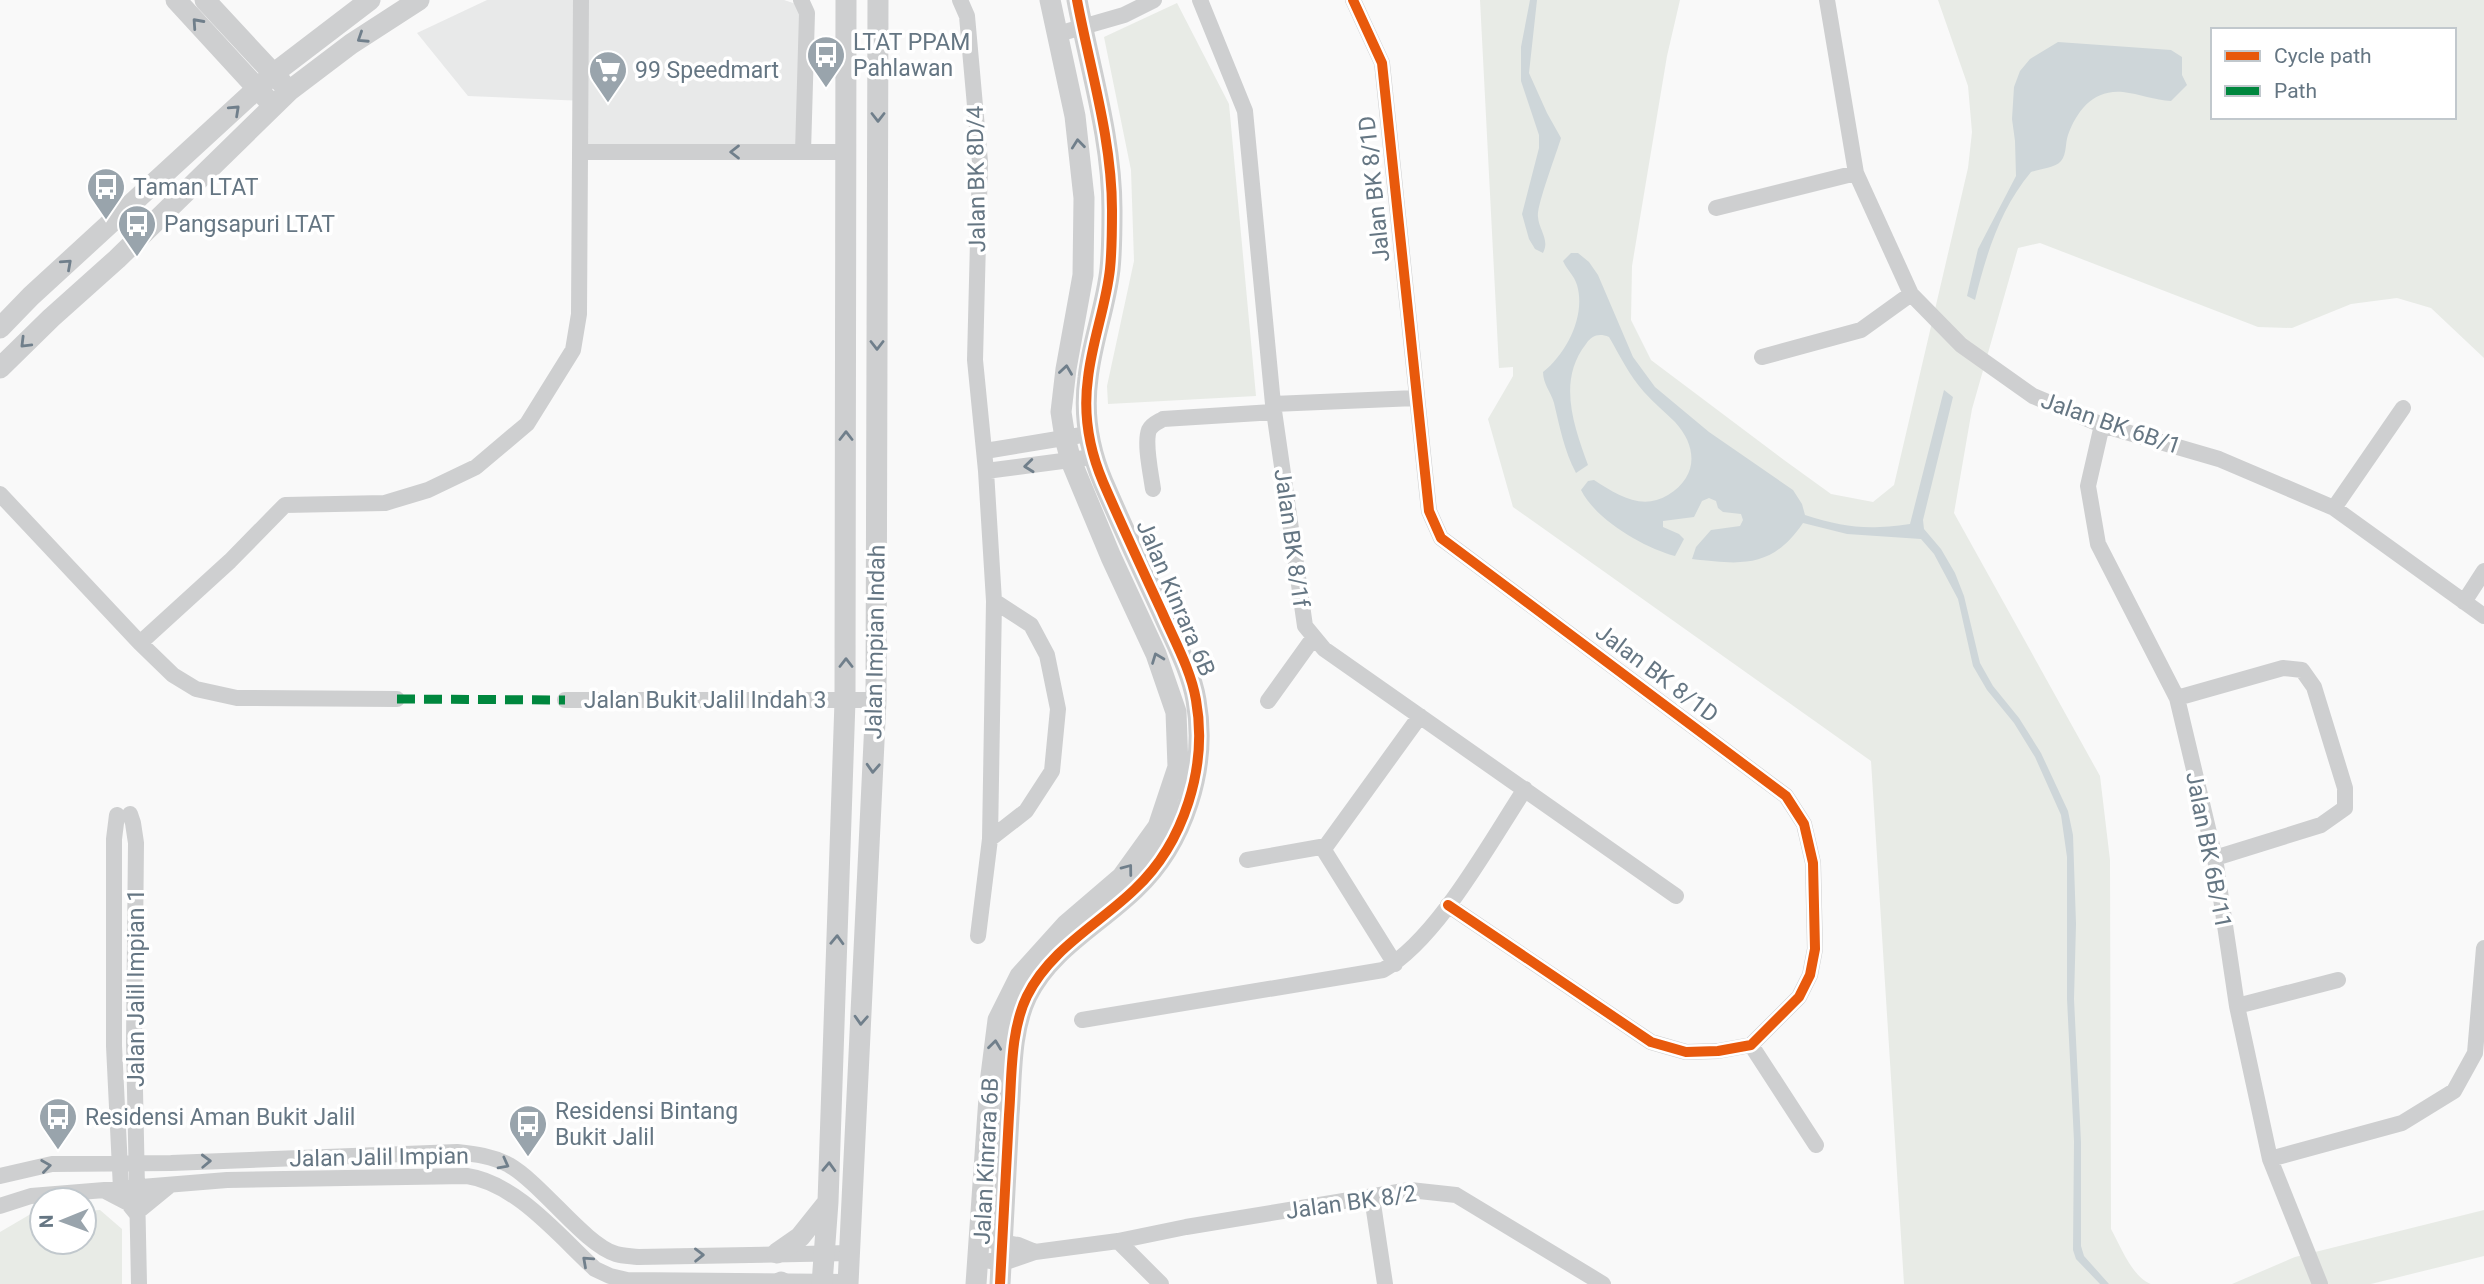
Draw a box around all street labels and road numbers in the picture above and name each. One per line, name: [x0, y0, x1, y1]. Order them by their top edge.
street label: Jalan BK 8D/4: [962, 105, 991, 253]
street label: Jalan BK 8/1D: [1353, 115, 1396, 263]
street label: Jalan BK 6B/1: [2037, 387, 2184, 460]
street label: Jalan BK 8/1f: [1268, 467, 1315, 610]
street label: Jalan Kinrara 6B: [1130, 516, 1221, 680]
street label: Jalan Impian Indah: [860, 544, 891, 740]
street label: Jalan BK 8/1D: [1590, 618, 1723, 728]
street label: Jalan Bukit Jalil Indah 3: [584, 687, 826, 714]
street label: Jalan BK 6B/11: [2180, 770, 2237, 931]
street label: Jalan Jalil Impian 1: [123, 889, 150, 1087]
street label: Jalan Kinrara 6B: [969, 1077, 1004, 1245]
street label: Jalan Jalil Impian: [289, 1142, 469, 1173]
street label: Jalan BK 8/2: [1284, 1180, 1418, 1225]

